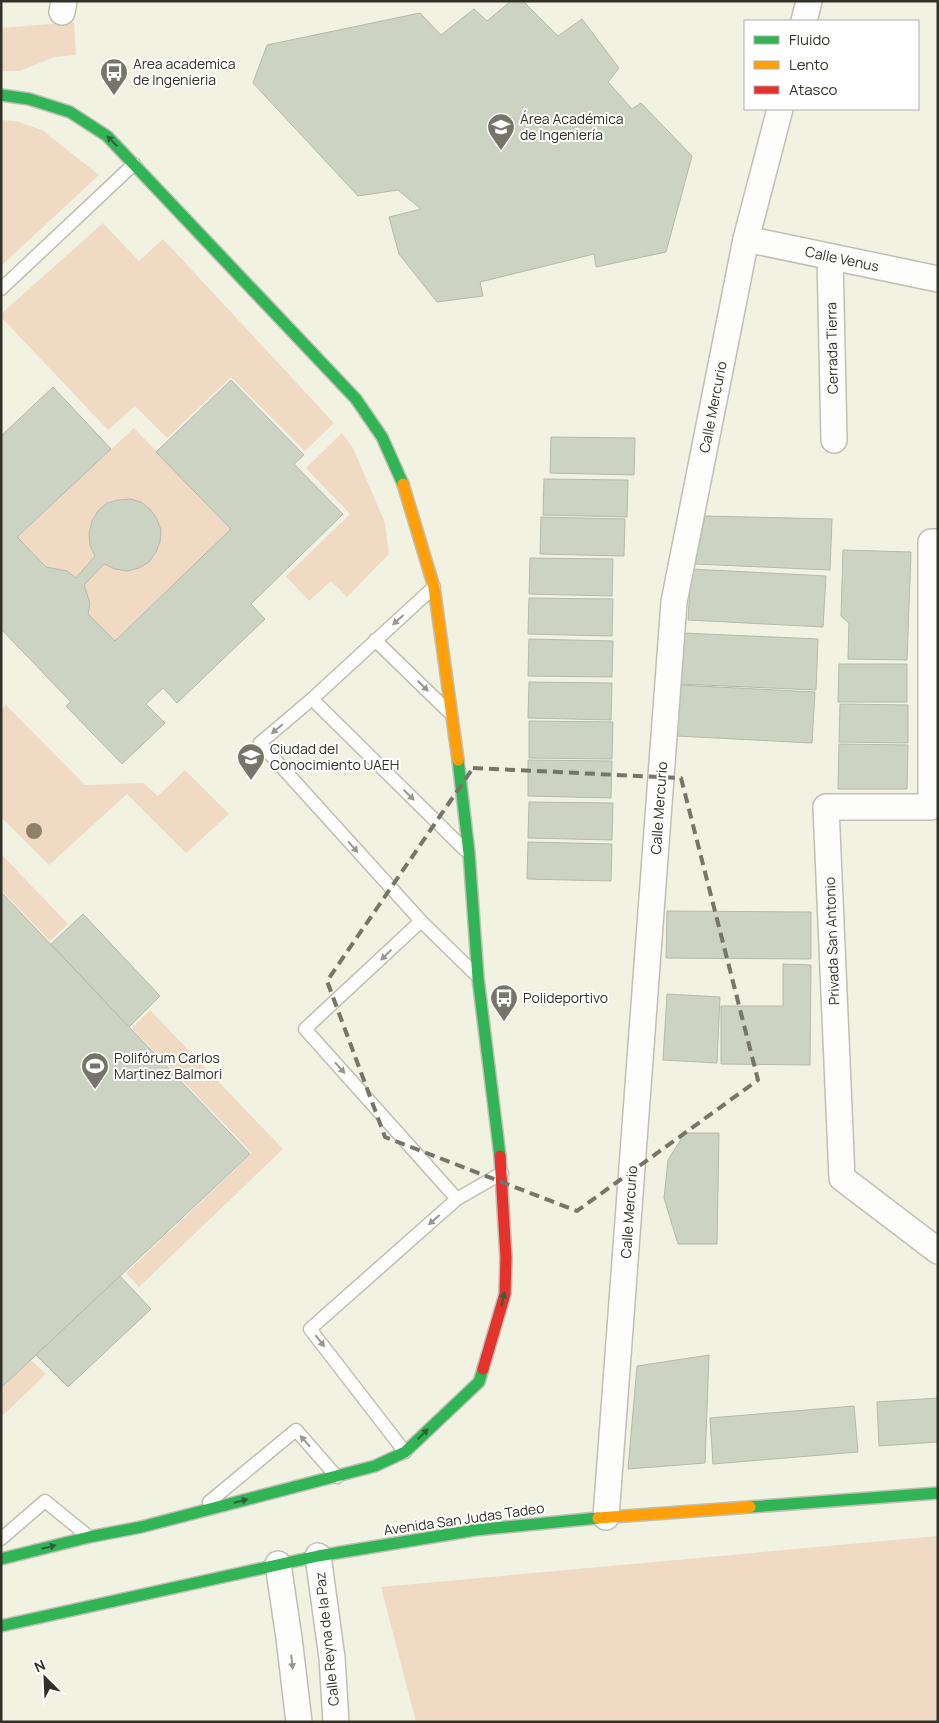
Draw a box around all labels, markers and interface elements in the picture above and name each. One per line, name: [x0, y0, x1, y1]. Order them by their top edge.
legend: [744, 20, 919, 110]
text: Fluido: [789, 29, 830, 50]
place label: Area academica de Ingenieria: [133, 54, 236, 89]
text: Lento: [789, 54, 829, 75]
bus stop icon: Area academica de Ingenieria: [99, 57, 129, 96]
text: Atasco: [789, 79, 837, 100]
place label: Área Académica de Ingeniería: [520, 109, 624, 144]
school or university icon: Área Académica de Ingeniería: [486, 112, 516, 151]
one-way arrow: [106, 135, 118, 147]
street label: Calle Venus: [804, 241, 881, 276]
street label: Cerrada Tierra: [821, 302, 842, 394]
street label: Calle Mercurio: [694, 360, 731, 454]
one-way arrow: [392, 614, 404, 626]
one-way arrow: [417, 680, 429, 692]
one-way arrow: [271, 723, 284, 734]
place label: Ciudad del Conocimiento UAEH: [270, 739, 399, 774]
school or university icon: Ciudad del Conocimiento UAEH: [236, 742, 266, 781]
street label: Calle Mercurio: [646, 761, 671, 855]
one-way arrow: [403, 788, 415, 800]
one-way arrow: [347, 840, 359, 852]
street label: Privada San Antonio: [820, 877, 843, 1005]
one-way arrow: [380, 949, 392, 961]
bus stop icon: Polideportivo: [489, 983, 519, 1022]
place label: Polideportivo: [523, 988, 608, 1007]
place label: Polifórum Carlos Martinez Balmori: [114, 1048, 222, 1083]
sports icon: Polifórum Carlos Martinez Balmori: [80, 1051, 110, 1090]
one-way arrow: [334, 1062, 346, 1074]
street label: Calle Mercurio: [616, 1165, 641, 1259]
one-way arrow: [428, 1214, 440, 1226]
one-way arrow: [499, 1292, 507, 1307]
one-way arrow: [314, 1334, 325, 1347]
one-way arrow: [417, 1429, 429, 1441]
one-way arrow: [299, 1435, 311, 1447]
one-way arrow: [233, 1497, 248, 1505]
street label: Avenida San Judas Tadeo: [382, 1498, 545, 1539]
one-way arrow: [41, 1543, 56, 1551]
street label: Calle Reyna de la Paz: [310, 1571, 343, 1707]
north arrow: [20, 1653, 70, 1703]
one-way arrow: [288, 1654, 296, 1670]
text: N: [31, 1655, 48, 1676]

